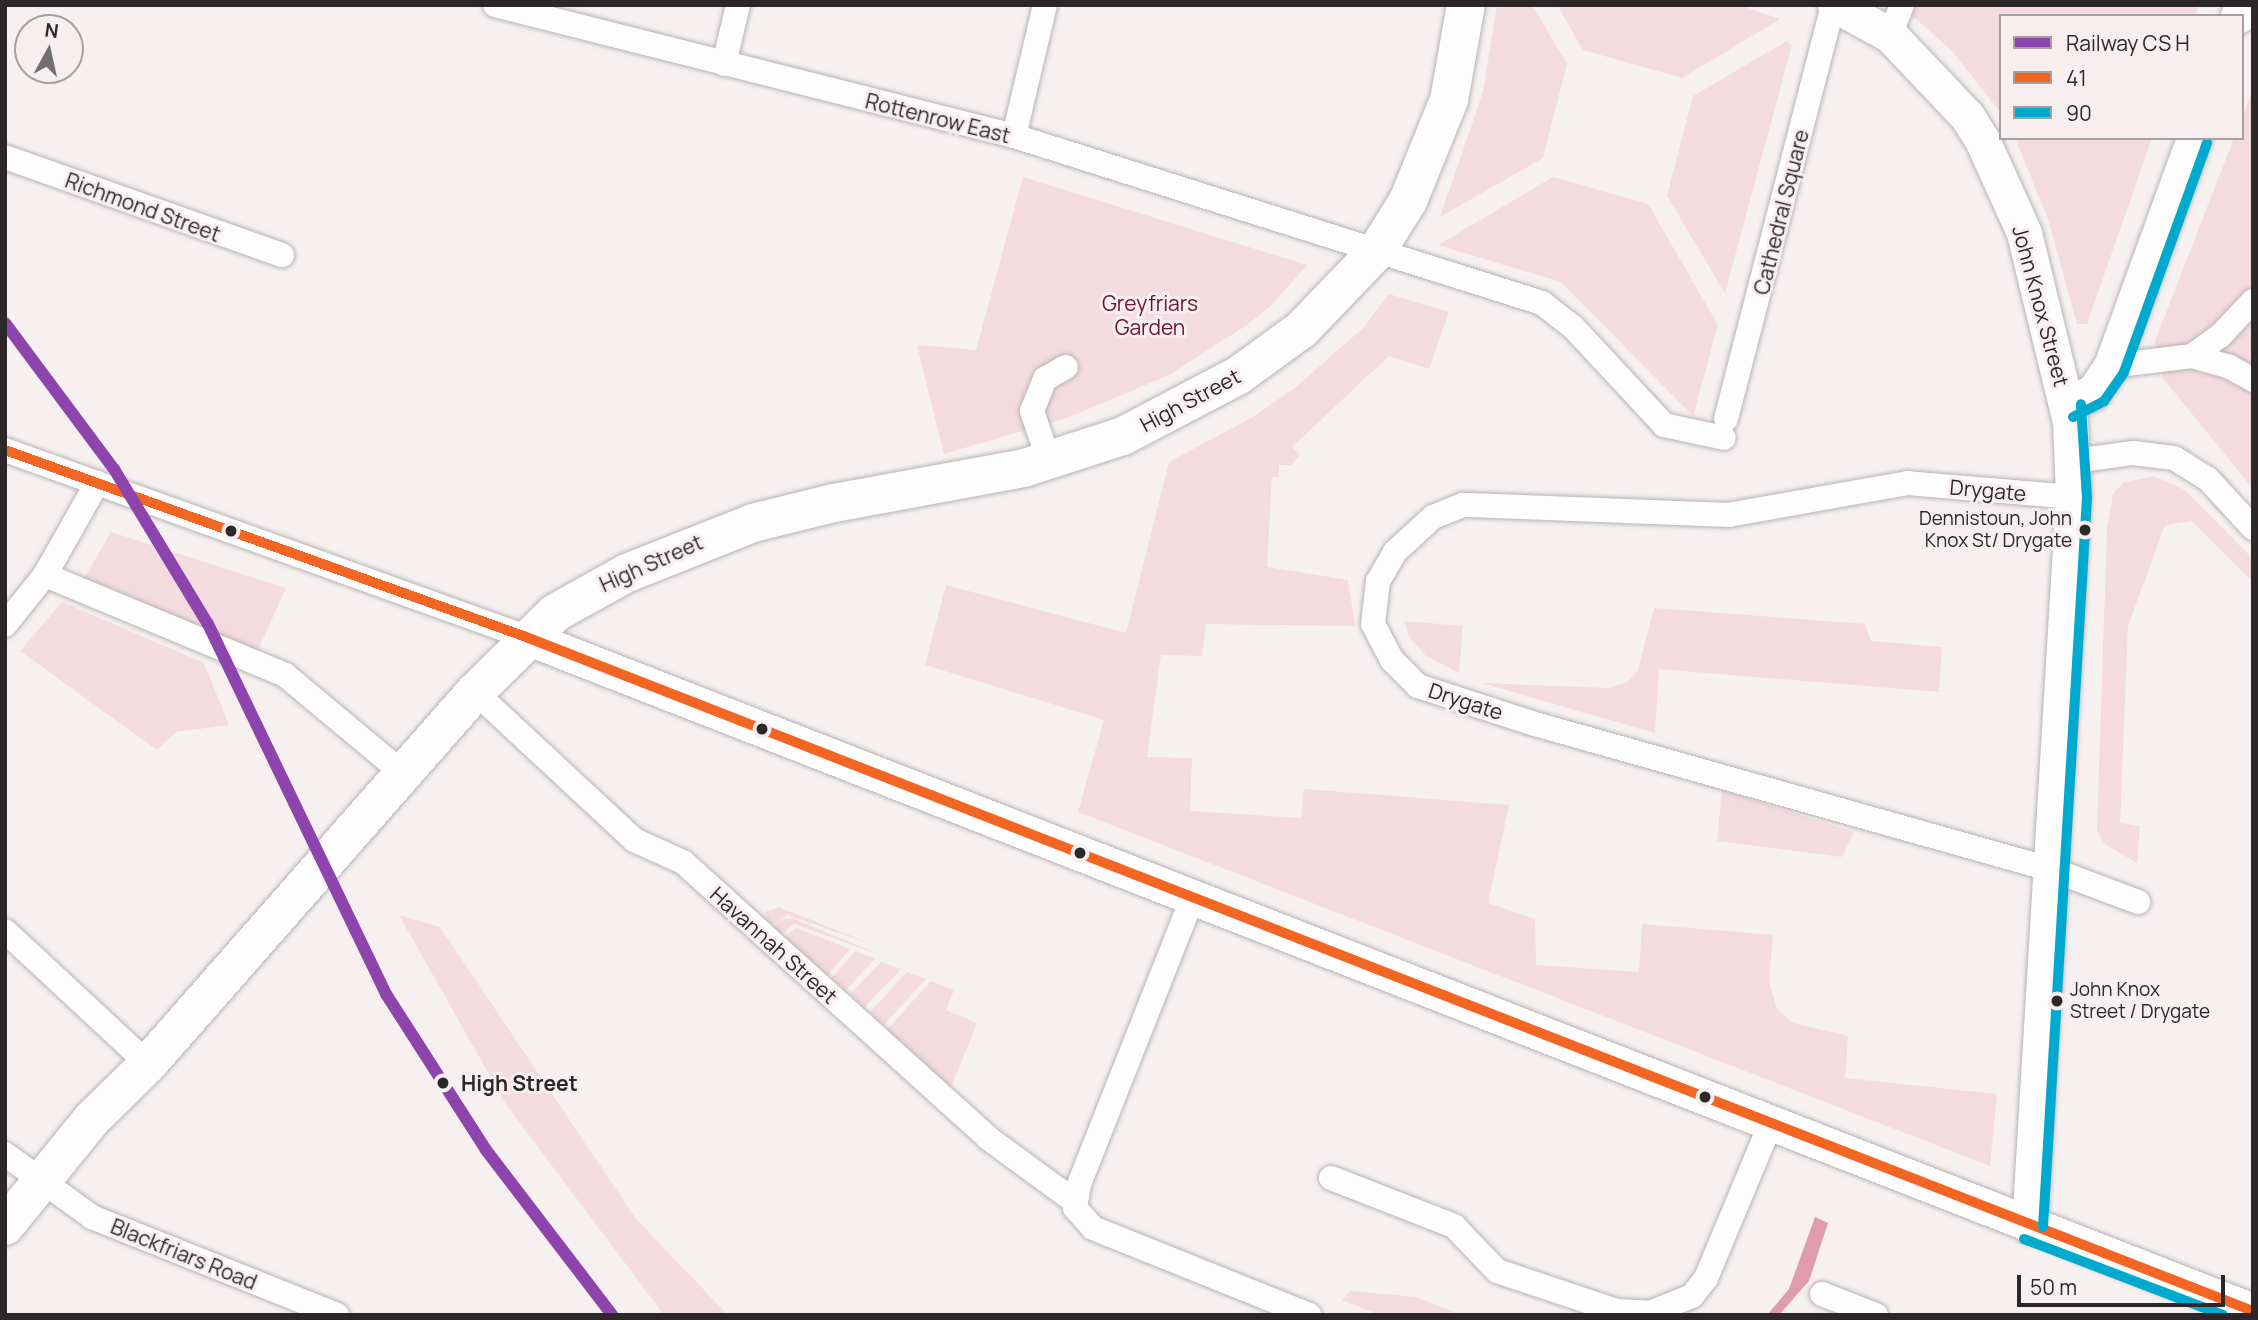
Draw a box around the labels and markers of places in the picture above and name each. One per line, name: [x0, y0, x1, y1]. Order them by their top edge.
place label: Dennistoun, John Knox St/ Drygate: [1919, 508, 2072, 552]
marker: Dennistoun, John Knox St/ Drygate: [2078, 523, 2092, 537]
unlabelled marker: [224, 524, 238, 538]
unlabelled marker: [755, 722, 769, 736]
unlabelled marker: [1073, 846, 1087, 860]
place label: John Knox Street / Drygate: [2070, 979, 2210, 1023]
marker: John Knox Street / Drygate: [2050, 994, 2064, 1008]
place label: High Street: [461, 1070, 578, 1096]
marker: High Street: [431, 1071, 455, 1095]
unlabelled marker: [1698, 1090, 1712, 1104]

